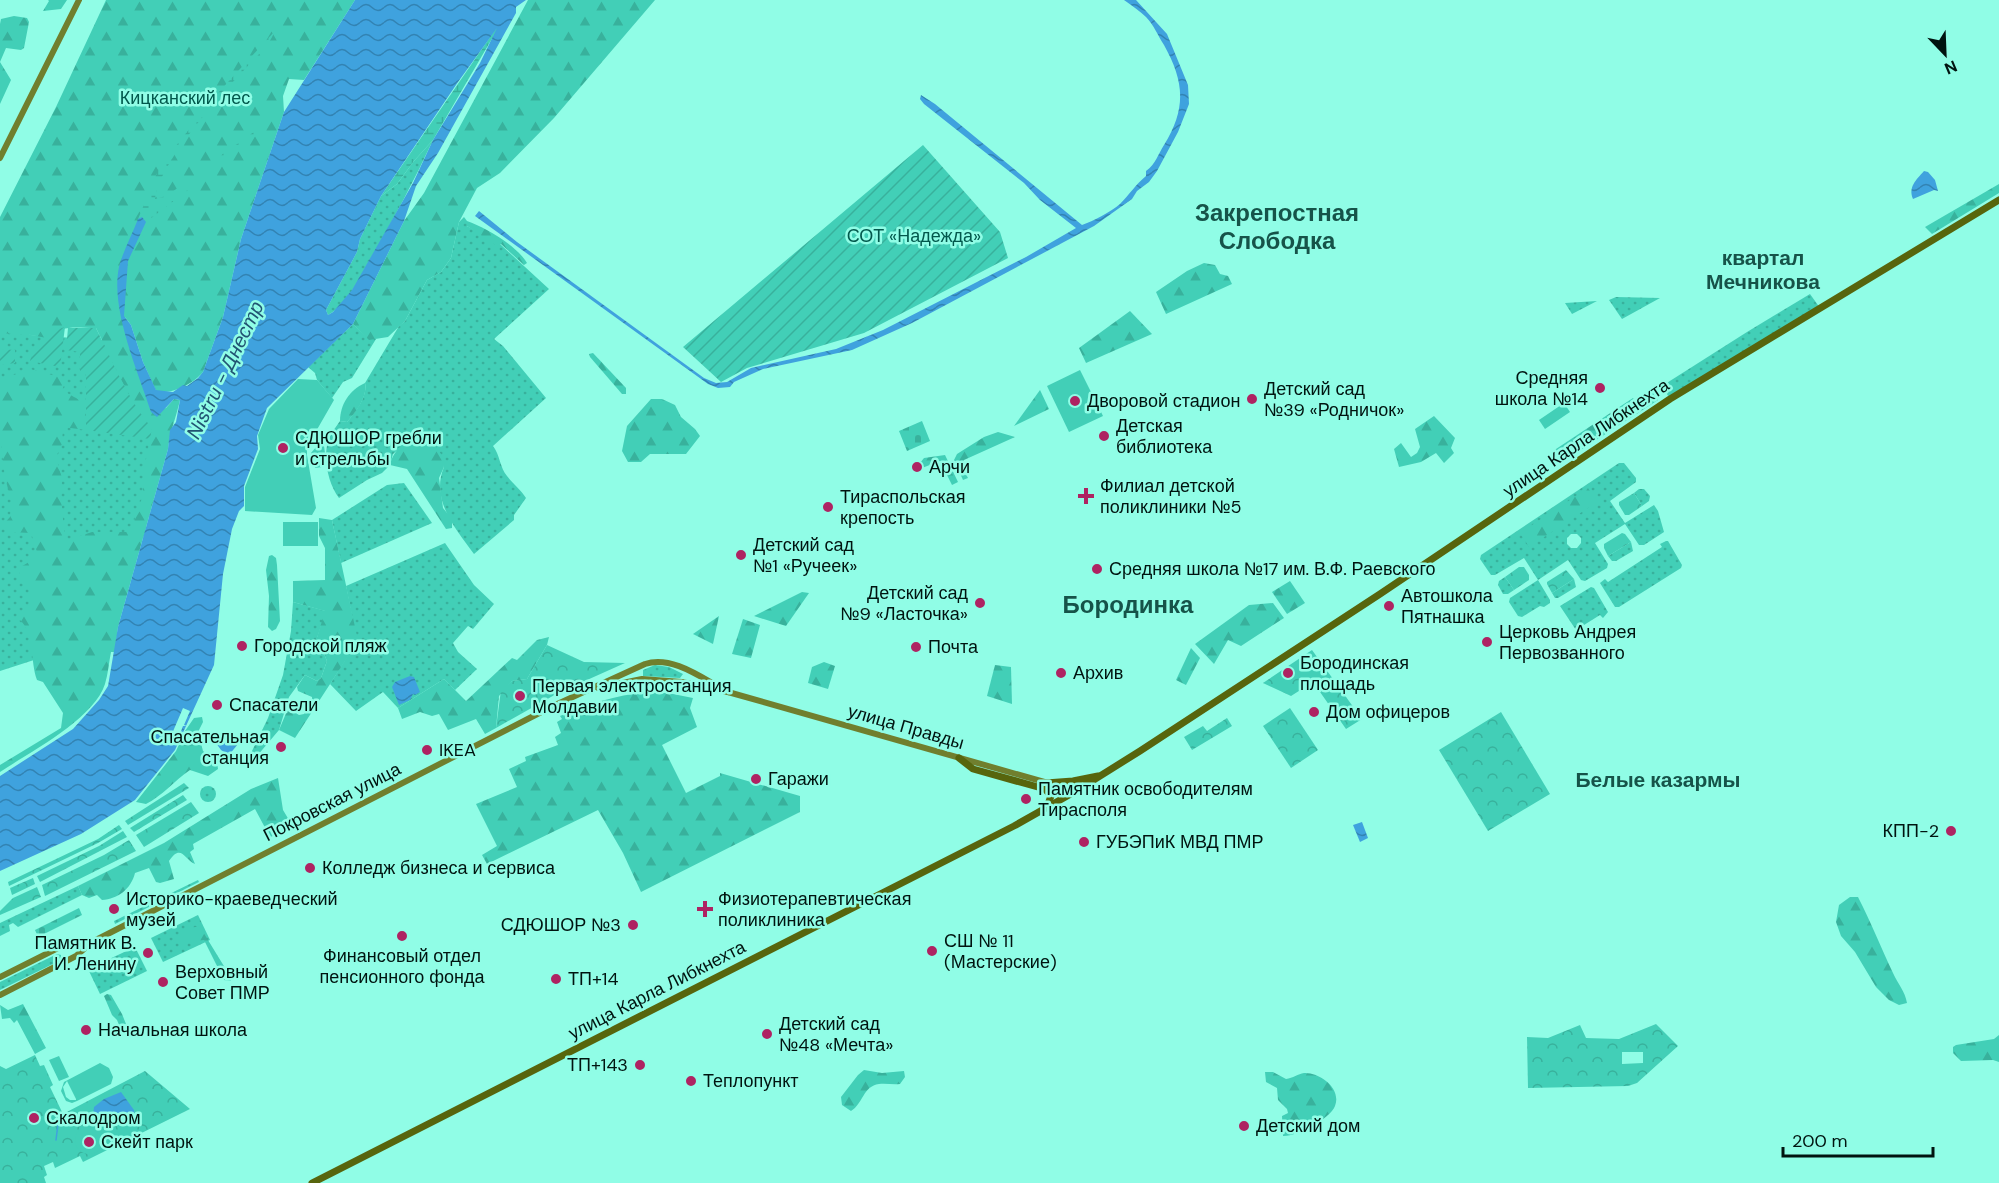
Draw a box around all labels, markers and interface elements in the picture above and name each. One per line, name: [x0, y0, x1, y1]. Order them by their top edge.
north arrow: [1915, 24, 1975, 84]
text: N: [1941, 55, 1960, 79]
park label: Кицканский лес: [120, 86, 250, 110]
district label: Закрепостная Слободка: [1195, 197, 1359, 256]
park label: СОТ «Надежда»: [847, 224, 981, 248]
district label: квартал Мечникова: [1706, 244, 1820, 296]
water label: Nistru - Днестр: [180, 297, 270, 443]
place label: Средняя школа №14: [1495, 366, 1588, 411]
street label: улица Карла Либкнехта: [1498, 373, 1675, 503]
place label: Детский сад №39 «Родничок»: [1264, 377, 1404, 422]
marker: Средняя школа №14: [1593, 381, 1607, 395]
place label: Дворовой стадион: [1087, 389, 1240, 413]
marker: Детский сад №39 «Родничок»: [1245, 392, 1259, 406]
marker: Дворовой стадион: [1068, 394, 1082, 408]
place label: Детская библиотека: [1116, 414, 1213, 459]
place label: СДЮШОР гребли и стрельбы: [295, 426, 442, 471]
marker: Детская библиотека: [1097, 429, 1111, 443]
marker: СДЮШОР гребли и стрельбы: [276, 441, 290, 455]
place label: Арчи: [929, 455, 970, 479]
marker: Арчи: [910, 460, 924, 474]
place label: Филиал детской поликлиники №5: [1100, 474, 1242, 519]
place label: Тираспольская крепость: [840, 485, 966, 530]
marker: Филиал детской поликлиники №5: [1077, 487, 1095, 505]
marker: Тираспольская крепость: [821, 500, 835, 514]
place label: Детский сад №1 «Ручеек»: [753, 533, 857, 578]
marker: Детский сад №1 «Ручеек»: [734, 548, 748, 562]
place label: Средняя школа №17 им. В.Ф. Раевского: [1109, 557, 1436, 581]
marker: Средняя школа №17 им. В.Ф. Раевского: [1090, 562, 1104, 576]
place label: Детский сад №9 «Ласточка»: [840, 581, 968, 626]
place label: Автошкола Пятнашка: [1401, 584, 1494, 629]
district label: Бородинка: [1063, 589, 1194, 620]
marker: Детский сад №9 «Ласточка»: [973, 596, 987, 610]
marker: Автошкола Пятнашка: [1382, 599, 1396, 613]
place label: Церковь Андрея Первозванного: [1499, 620, 1636, 665]
place label: Городской пляж: [254, 634, 387, 658]
place label: Почта: [928, 635, 979, 659]
marker: Церковь Андрея Первозванного: [1480, 635, 1494, 649]
marker: Городской пляж: [235, 639, 249, 653]
marker: Почта: [909, 640, 923, 654]
place label: Бородинская площадь: [1300, 651, 1409, 696]
place label: Архив: [1073, 661, 1123, 685]
marker: Архив: [1054, 666, 1068, 680]
marker: Бородинская площадь: [1281, 666, 1295, 680]
place label: Первая электростанция Молдавии: [532, 674, 732, 719]
marker: Первая электростанция Молдавии: [513, 689, 527, 703]
place label: Спасатели: [229, 693, 318, 717]
marker: Спасатели: [210, 698, 224, 712]
street label: улица Правды: [845, 699, 967, 755]
place label: Дом офицеров: [1326, 700, 1450, 724]
marker: Дом офицеров: [1307, 705, 1321, 719]
place label: Спасательная станция: [151, 725, 269, 770]
place label: IKEA: [439, 738, 476, 762]
marker: Спасательная станция: [274, 740, 288, 754]
marker: IKEA: [420, 743, 434, 757]
street label: Покровская улица: [259, 756, 406, 847]
district label: Белые казармы: [1576, 766, 1740, 794]
place label: Гаражи: [768, 767, 829, 791]
marker: Гаражи: [749, 772, 763, 786]
place label: Памятник освободителям Тирасполя: [1038, 777, 1253, 822]
marker: Памятник освободителям Тирасполя: [1019, 792, 1033, 806]
place label: КПП-2: [1883, 819, 1939, 843]
marker: КПП-2: [1944, 824, 1958, 838]
place label: ГУБЭПиК МВД ПМР: [1096, 830, 1264, 854]
marker: ГУБЭПиК МВД ПМР: [1077, 835, 1091, 849]
place label: Колледж бизнеса и сервиса: [322, 856, 556, 880]
marker: Колледж бизнеса и сервиса: [303, 861, 317, 875]
place label: Историко-краеведческий музей: [126, 887, 338, 932]
place label: Физиотерапевтическая поликлиника: [718, 887, 911, 932]
marker: Физиотерапевтическая поликлиника: [696, 900, 714, 918]
marker: Историко-краеведческий музей: [107, 902, 121, 916]
place label: СДЮШОР №3: [501, 913, 621, 937]
marker: СДЮШОР №3: [626, 918, 640, 932]
marker: Финансовый отдел пенсионного фонда: [395, 929, 409, 943]
place label: СШ № 11 (Мастерские): [944, 929, 1057, 974]
place label: Памятник В. И. Ленину: [34, 931, 136, 976]
street label: улица Карла Либкнехта: [564, 934, 751, 1045]
place label: Финансовый отдел пенсионного фонда: [320, 944, 485, 989]
marker: СШ № 11 (Мастерские): [925, 944, 939, 958]
marker: Памятник В. И. Ленину: [141, 946, 155, 960]
place label: Верховный Совет ПМР: [175, 960, 270, 1005]
place label: ТП+14: [568, 967, 618, 991]
marker: ТП+14: [549, 972, 563, 986]
marker: Верховный Совет ПМР: [156, 975, 170, 989]
place label: Детский сад №48 «Мечта»: [779, 1012, 893, 1057]
place label: Начальная школа: [98, 1018, 248, 1042]
marker: Начальная школа: [79, 1023, 93, 1037]
marker: Детский сад №48 «Мечта»: [760, 1027, 774, 1041]
place label: ТП+143: [567, 1053, 628, 1077]
marker: ТП+143: [633, 1058, 647, 1072]
place label: Теплопункт: [703, 1069, 798, 1093]
marker: Теплопункт: [684, 1074, 698, 1088]
place label: Скалодром: [46, 1106, 141, 1130]
marker: Скалодром: [27, 1111, 41, 1125]
place label: Детский дом: [1256, 1114, 1360, 1138]
marker: Детский дом: [1237, 1119, 1251, 1133]
scale bar: [1783, 1120, 1933, 1158]
text: 200 m: [1792, 1129, 1848, 1153]
place label: Скейт парк: [101, 1130, 193, 1154]
marker: Скейт парк: [82, 1135, 96, 1149]

